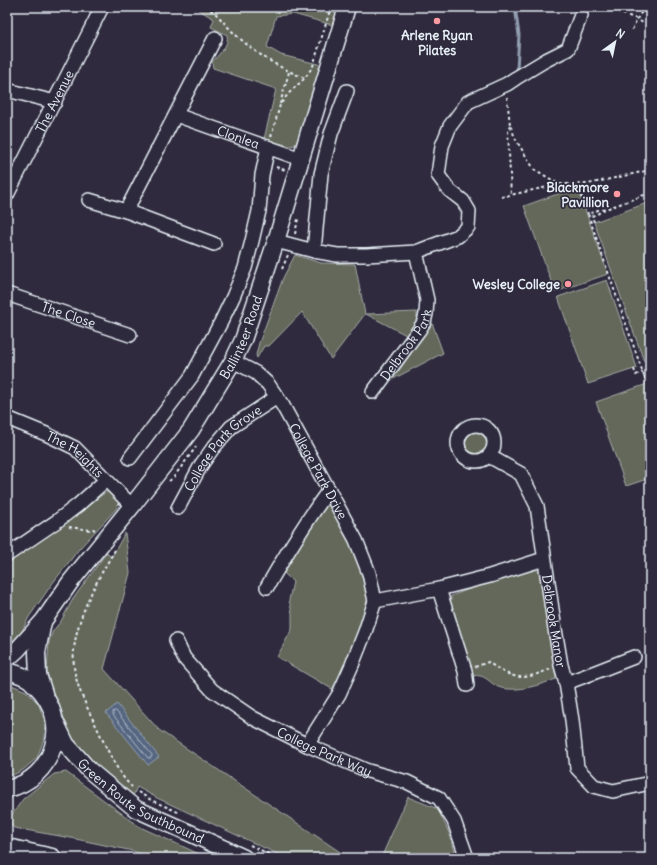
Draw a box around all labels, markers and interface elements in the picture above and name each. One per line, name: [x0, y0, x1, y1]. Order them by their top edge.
marker: Arlene Ryan Pilates: [432, 16, 442, 26]
north arrow: [595, 22, 635, 62]
text: N: [613, 26, 627, 42]
place label: Arlene Ryan Pilates: [401, 27, 473, 59]
street label: The Avenue: [32, 67, 78, 136]
street label: Clonlea: [215, 122, 262, 153]
place label: Blackmore Pavillion: [546, 179, 609, 211]
marker: Blackmore Pavillion: [612, 189, 622, 199]
place label: Wesley College: [473, 276, 560, 293]
marker: Wesley College: [563, 279, 573, 289]
street label: Ballinteer Road: [216, 293, 266, 382]
street label: The Close: [39, 298, 98, 332]
street label: Delbrook Park: [376, 309, 435, 384]
street label: College Park Grove: [181, 402, 265, 494]
street label: College Park Drive: [285, 420, 351, 522]
street label: The Heights: [43, 427, 107, 481]
street label: Delbrook Manor: [538, 574, 570, 671]
street label: College Park Way: [274, 723, 374, 781]
street label: Green Route Southbound: [74, 755, 207, 848]

